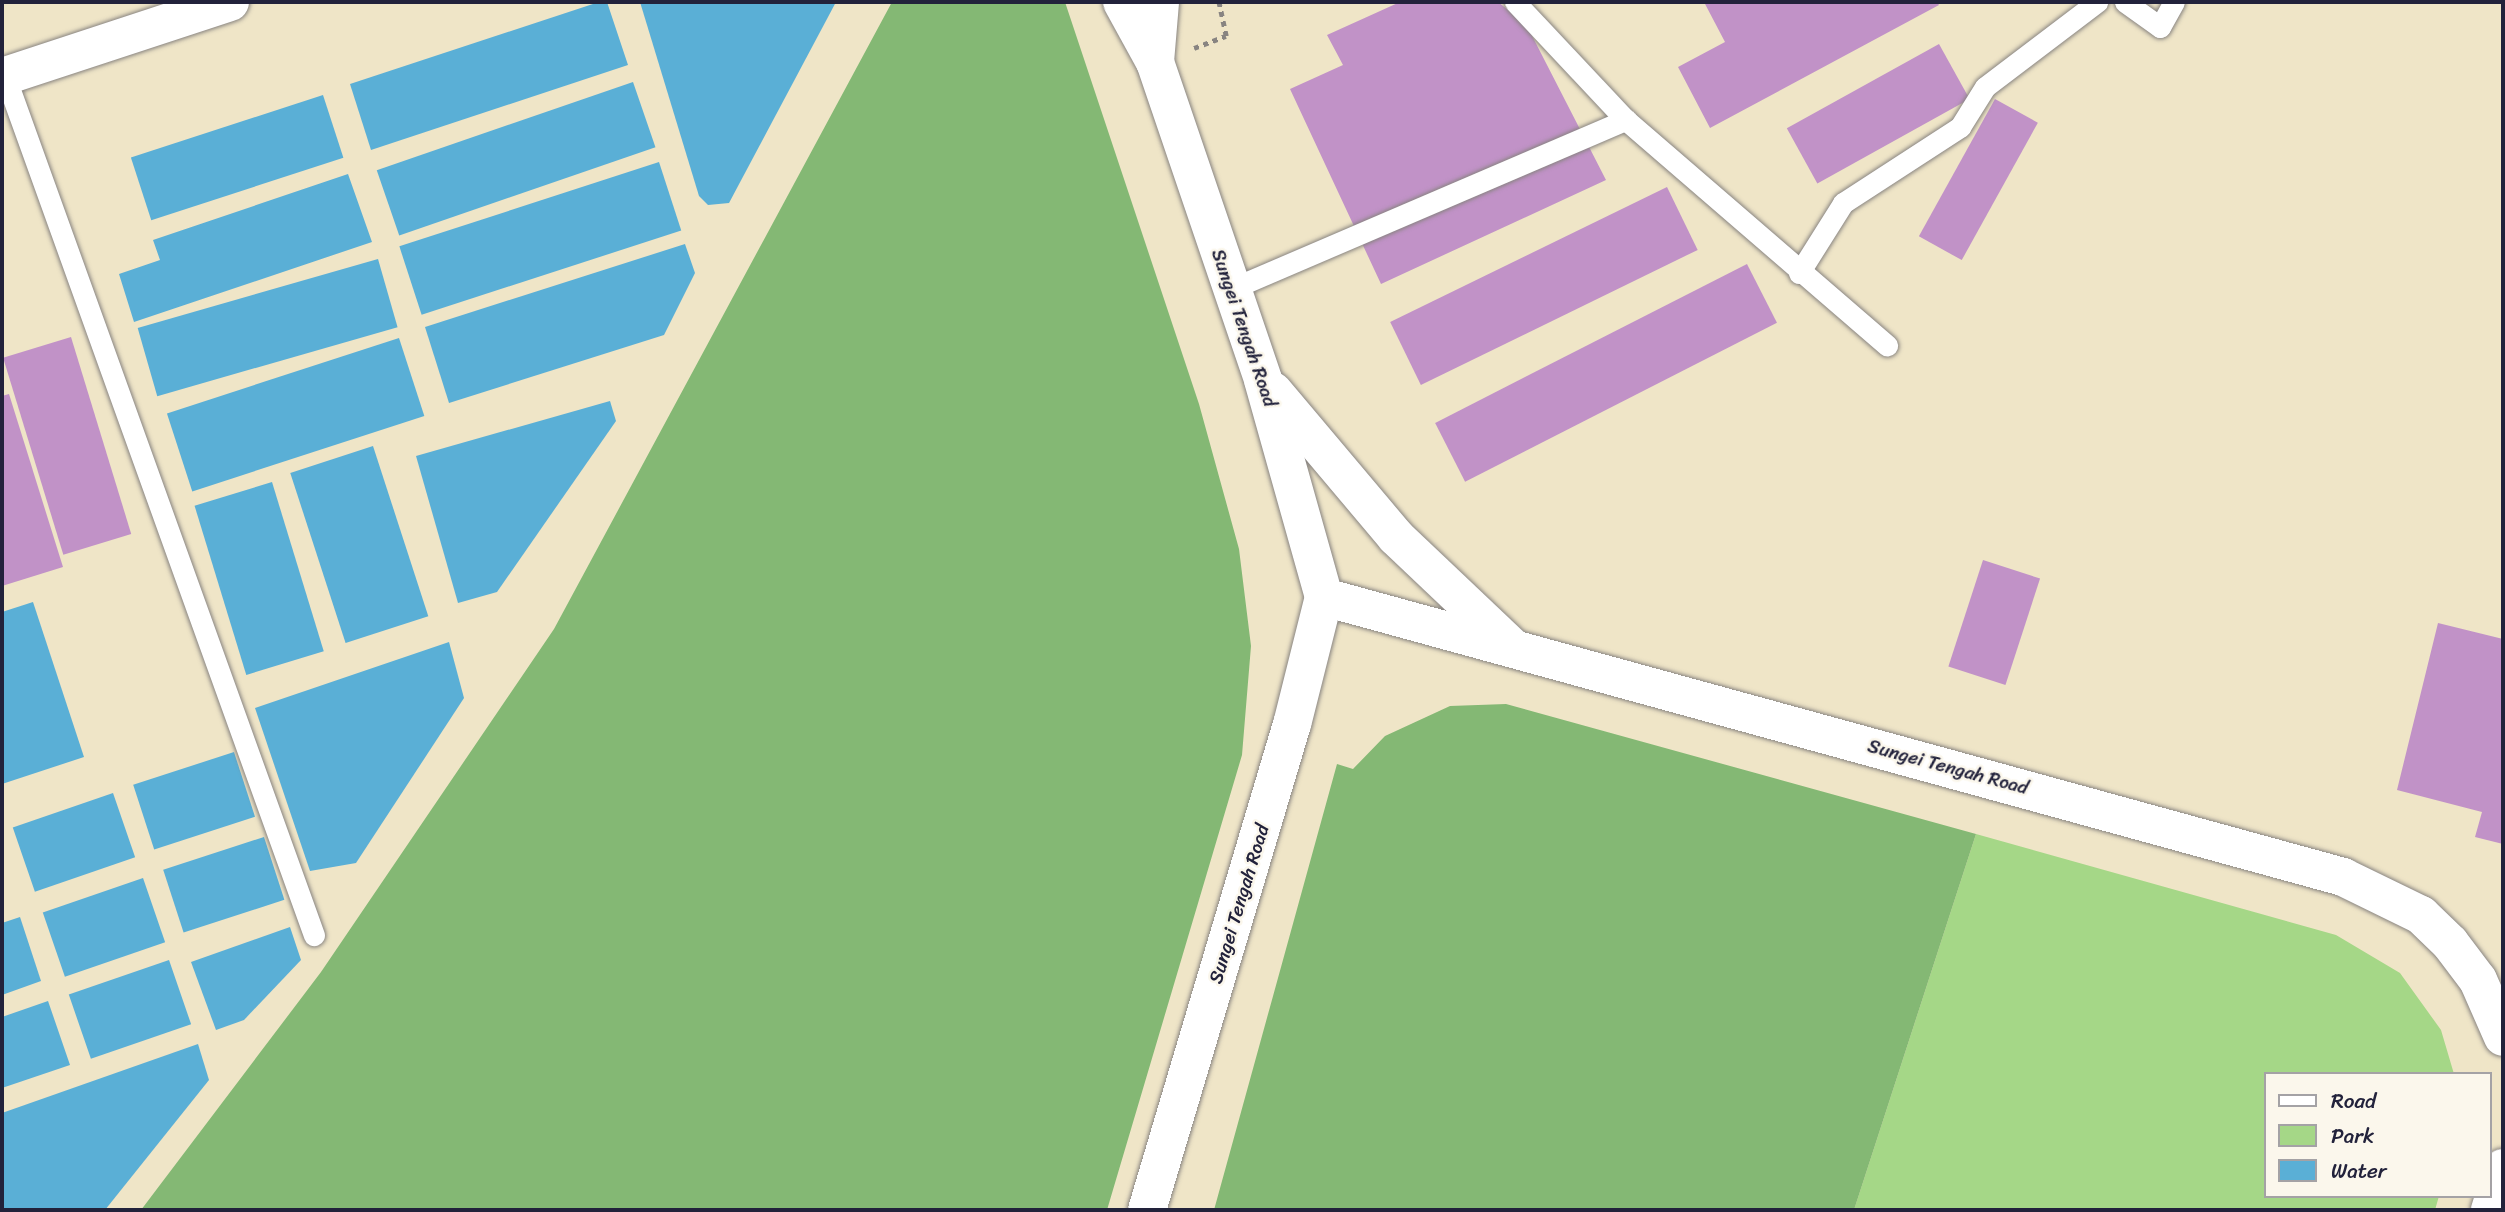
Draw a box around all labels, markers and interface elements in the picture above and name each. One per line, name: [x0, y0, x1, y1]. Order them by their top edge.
street label: Sungei Tengah Road: [1206, 246, 1282, 410]
street label: Sungei Tengah Road: [1865, 735, 2031, 799]
street label: Sungei Tengah Road: [1204, 822, 1274, 986]
legend: [2264, 1072, 2491, 1198]
text: Road: [2331, 1082, 2376, 1120]
text: Park: [2331, 1117, 2374, 1155]
text: Water: [2331, 1152, 2386, 1190]

